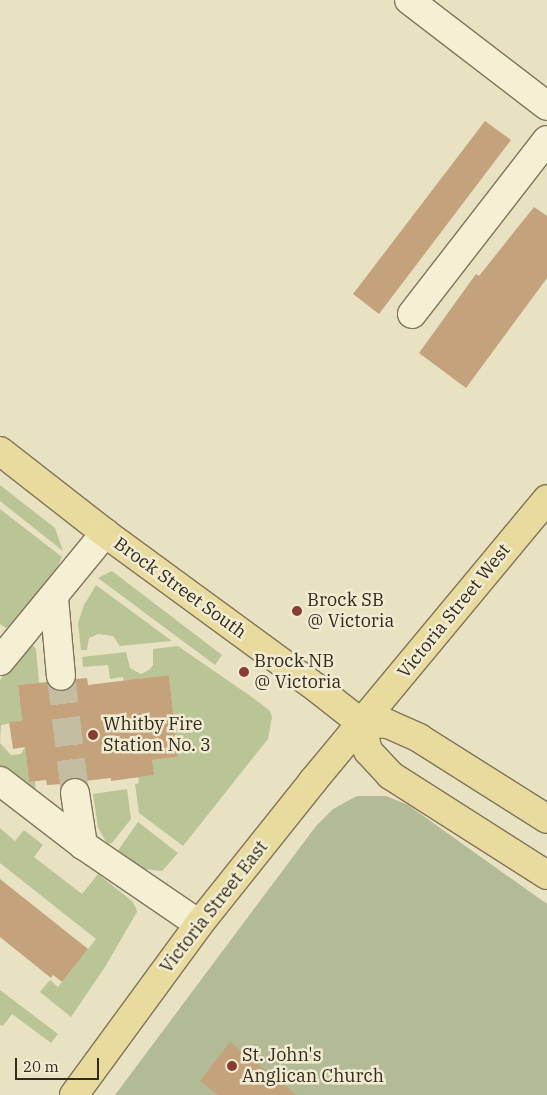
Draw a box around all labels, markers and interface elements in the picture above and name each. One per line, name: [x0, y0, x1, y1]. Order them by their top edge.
street label: Brock Street South: [110, 533, 250, 643]
street label: Victoria Street West: [393, 539, 515, 683]
place label: Brock SB @ Victoria: [307, 590, 394, 632]
marker: Brock SB @ Victoria: [291, 605, 303, 617]
place label: Brock NB @ Victoria: [254, 651, 341, 694]
marker: Brock NB @ Victoria: [238, 666, 250, 678]
place label: Whitby Fire Station No. 3: [103, 714, 211, 756]
marker: Whitby Fire Station No. 3: [87, 729, 99, 741]
street label: Victoria Street East: [156, 837, 272, 977]
place label: St. John's Anglican Church: [242, 1045, 384, 1088]
scale bar: [18, 1048, 101, 1080]
text: 20 m: [23, 1057, 59, 1076]
marker: St. John's Anglican Church: [226, 1060, 238, 1072]

